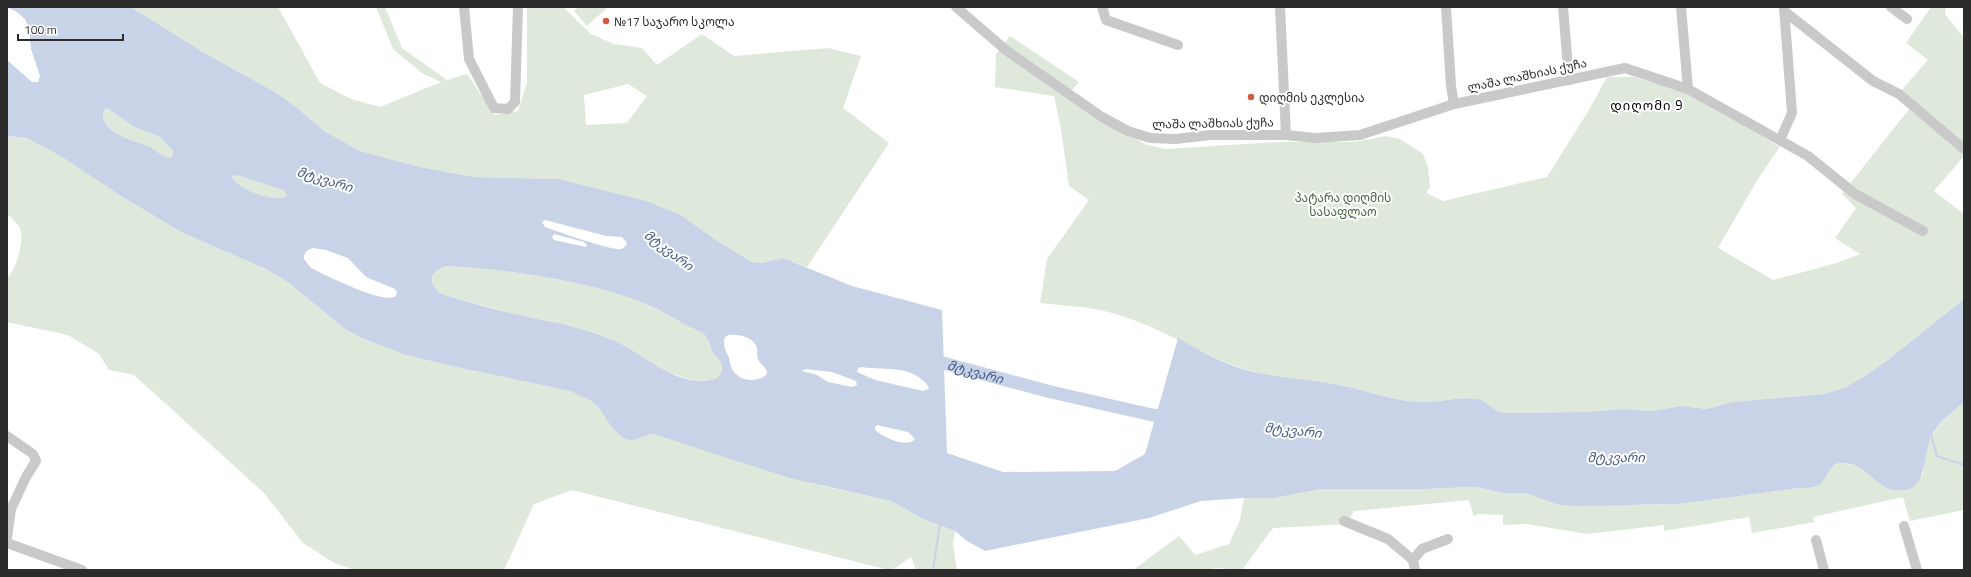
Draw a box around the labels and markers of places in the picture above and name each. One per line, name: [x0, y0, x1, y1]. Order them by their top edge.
place label: №17 საჯარო სკოლა: [614, 12, 734, 31]
marker: №17 საჯარო სკოლა: [601, 16, 611, 26]
place label: დიღმის ეკლესია: [1259, 88, 1365, 107]
marker: დიღმის ეკლესია: [1246, 92, 1256, 102]

